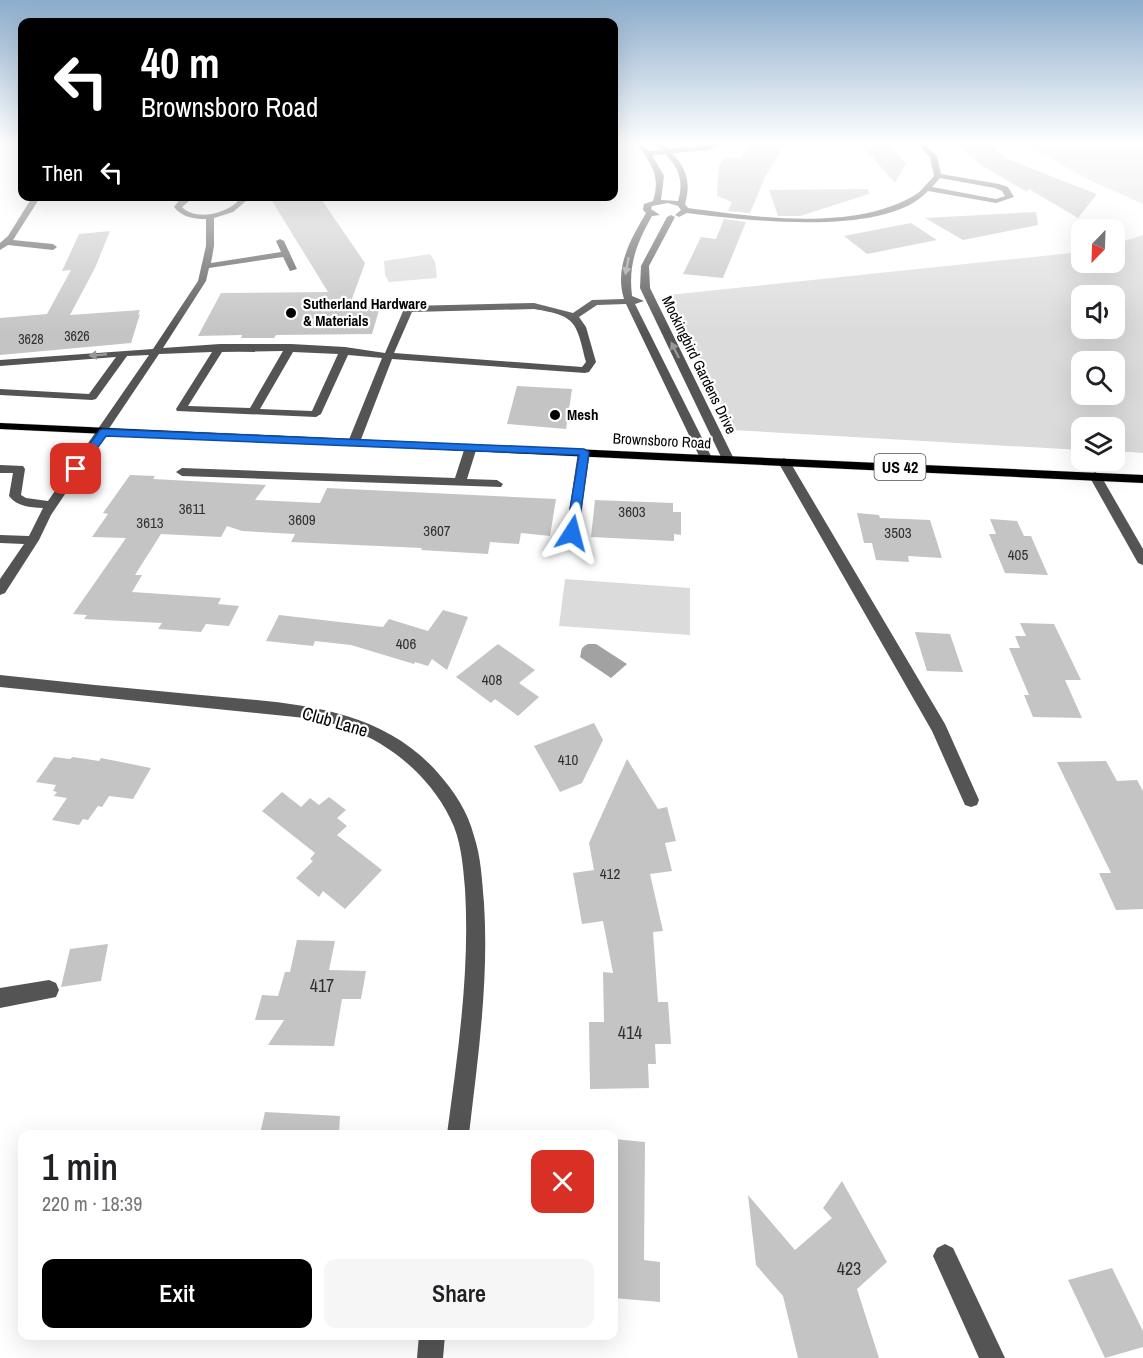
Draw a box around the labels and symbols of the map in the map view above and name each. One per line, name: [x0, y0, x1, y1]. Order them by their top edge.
north arrow: [1071, 219, 1125, 273]
one-way arrow: [622, 257, 631, 276]
street label: Mockingbird Gardens Drive: [657, 292, 742, 437]
place label: Sutherland Hardware & Materials: [303, 293, 427, 331]
marker: Sutherland Hardware & Materials: [284, 306, 298, 320]
house number: 3626: [64, 327, 90, 345]
house number: 3628: [18, 330, 44, 348]
one-way arrow: [670, 342, 679, 359]
one-way arrow: [88, 350, 107, 360]
place label: Mesh: [567, 404, 598, 425]
marker: Mesh: [548, 408, 562, 422]
street label: Brownsboro Road: [612, 427, 712, 454]
pin: [50, 443, 101, 494]
road number: US 42: [874, 454, 926, 480]
house number: 3611: [179, 498, 205, 519]
position arrow: [540, 501, 604, 565]
house number: 3603: [618, 501, 646, 522]
house number: 3609: [288, 509, 316, 530]
house number: 3613: [136, 512, 164, 533]
house number: 3607: [423, 520, 451, 541]
house number: 3503: [884, 522, 912, 543]
house number: 405: [1008, 544, 1028, 565]
house number: 406: [396, 633, 416, 654]
house number: 408: [482, 669, 502, 690]
street label: Club Lane: [299, 700, 371, 743]
house number: 410: [558, 749, 578, 770]
house number: 412: [600, 863, 620, 884]
house number: 417: [310, 973, 334, 998]
house number: 414: [618, 1020, 642, 1045]
house number: 423: [837, 1256, 861, 1281]

